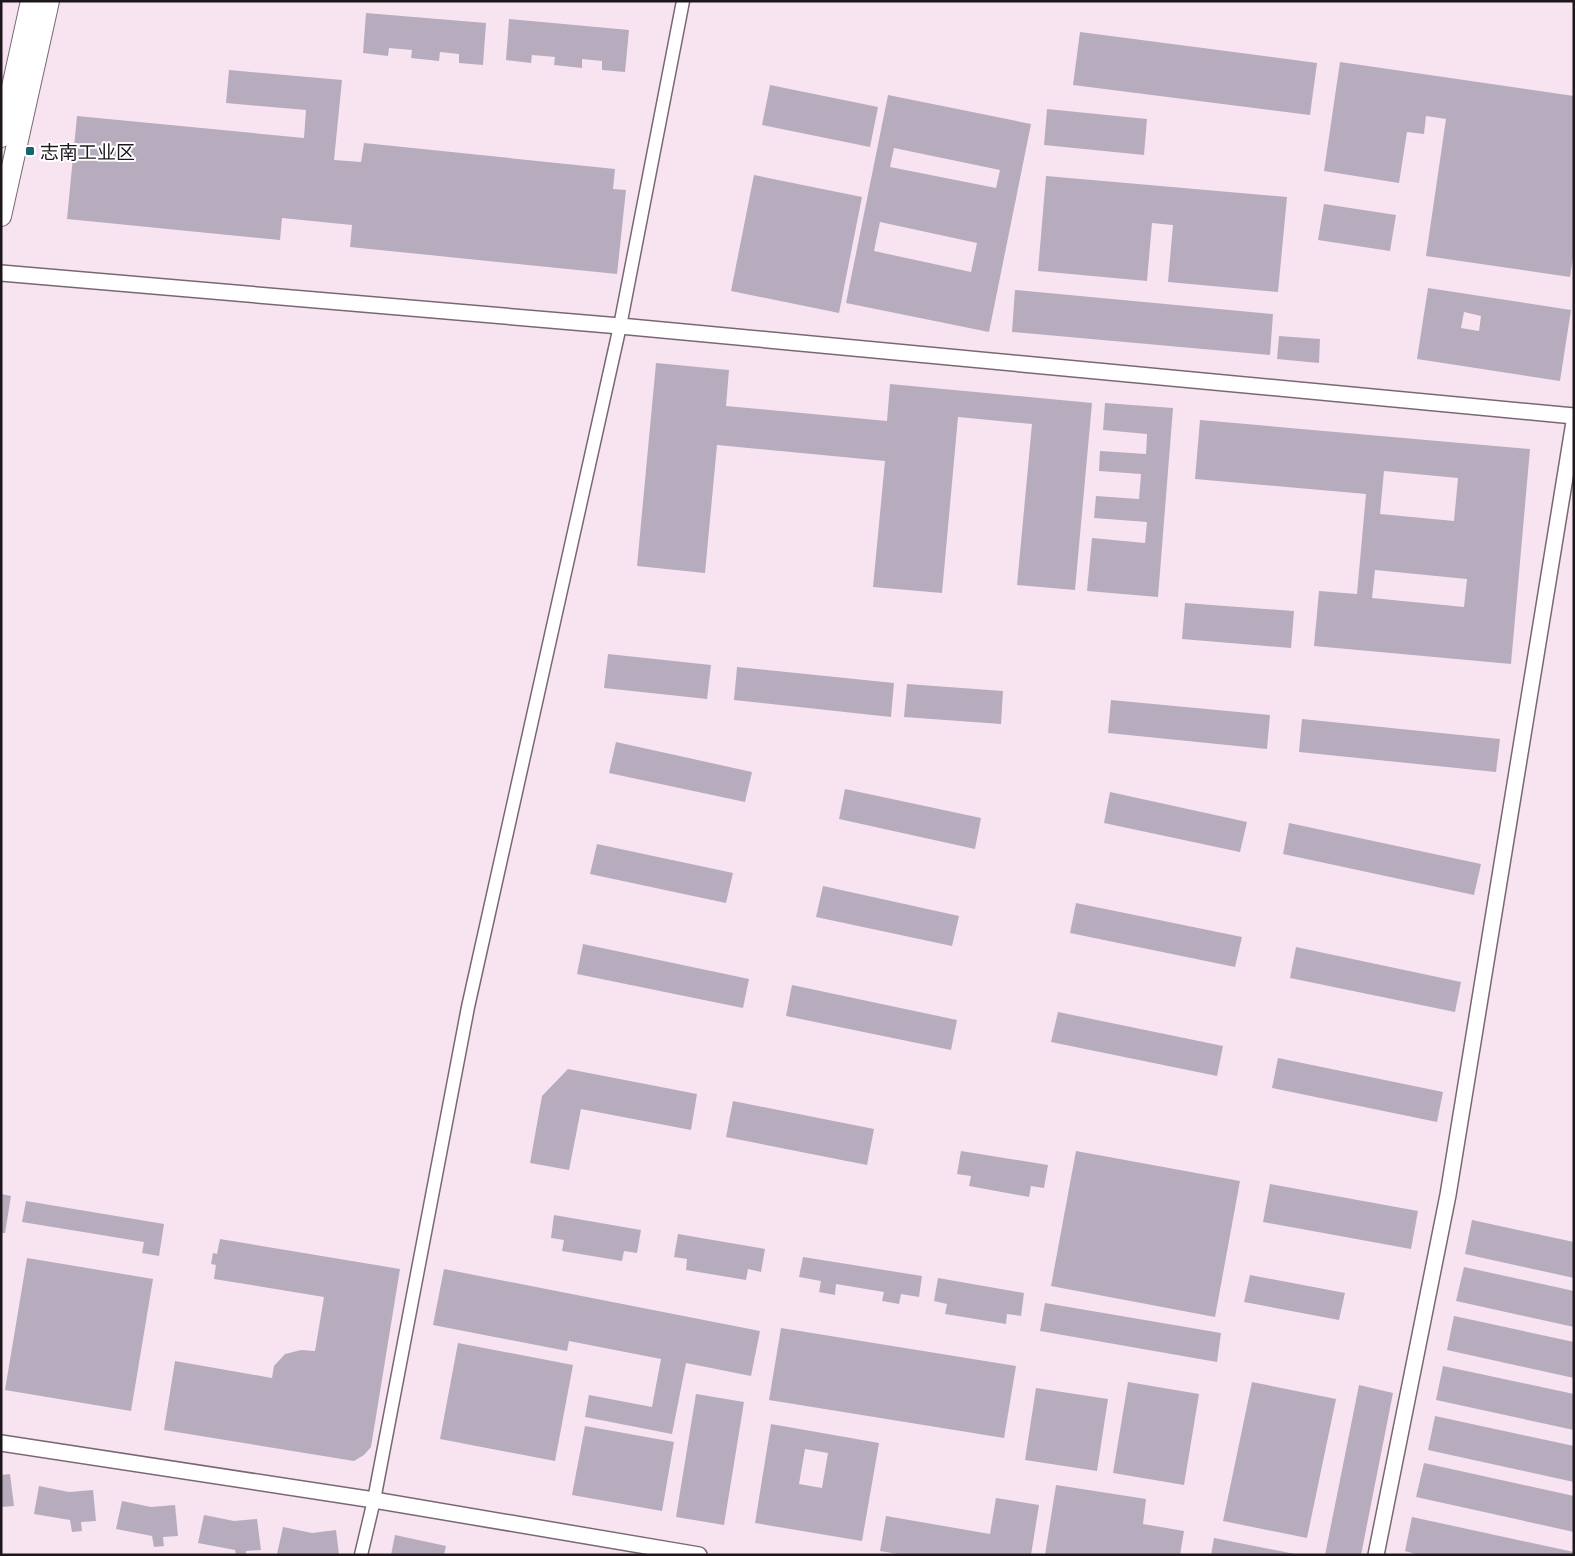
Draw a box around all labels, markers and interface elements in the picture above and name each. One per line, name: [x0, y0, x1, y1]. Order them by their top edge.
place label: 志南工业区: [40, 140, 135, 163]
marker: 志南工业区: [24, 145, 36, 157]

